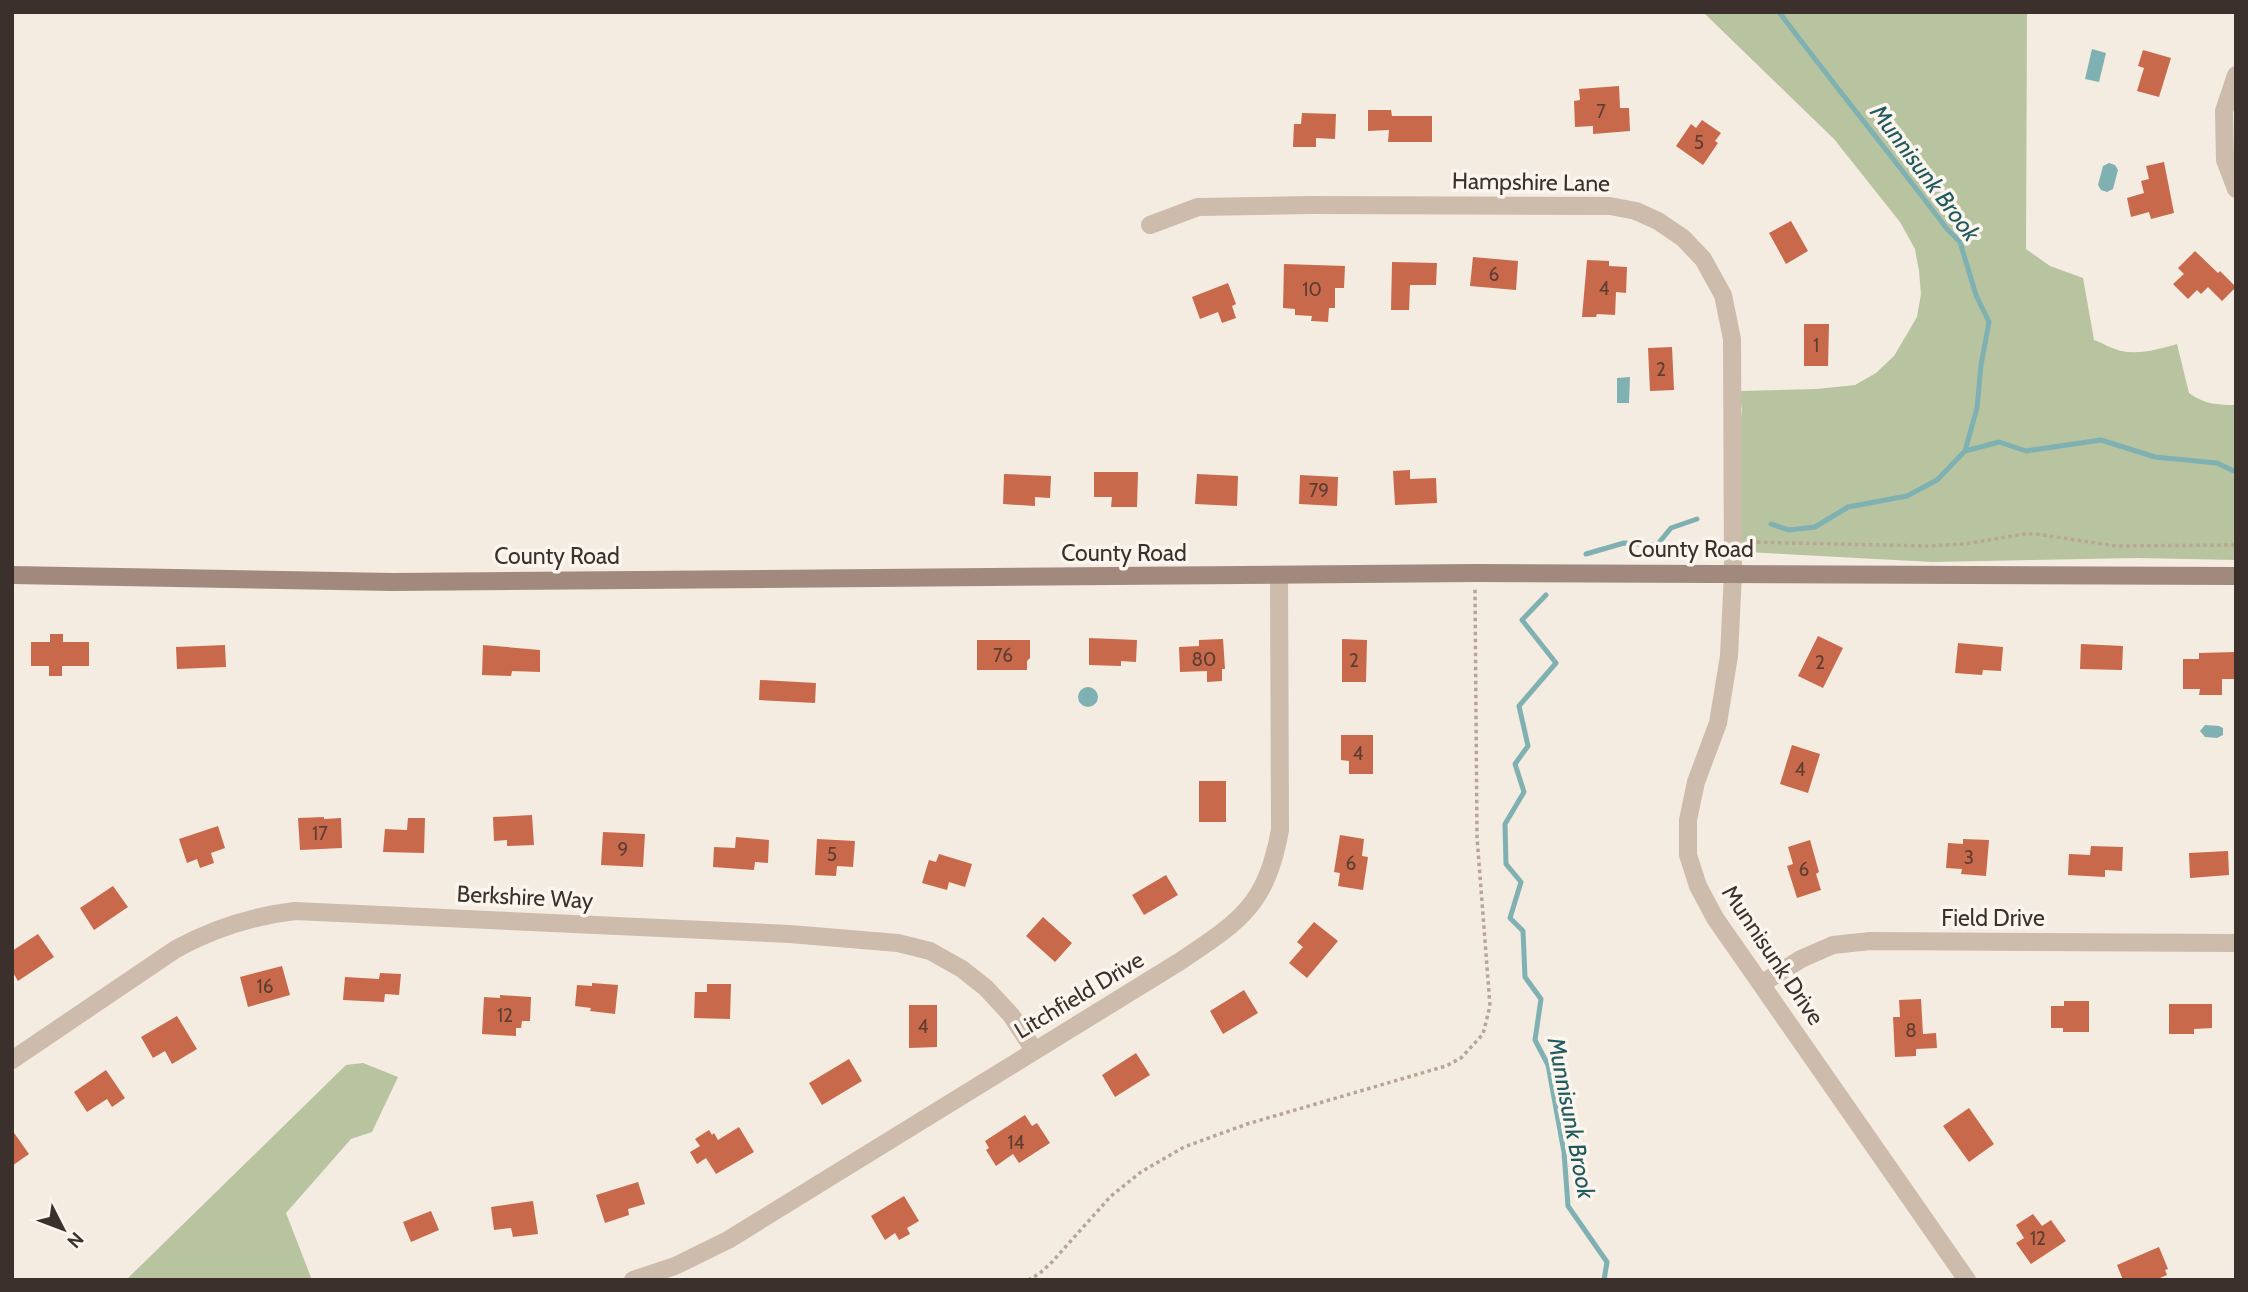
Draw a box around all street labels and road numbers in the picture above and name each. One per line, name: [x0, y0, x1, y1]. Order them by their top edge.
street label: Hampshire Lane: [1452, 167, 1610, 197]
street label: County Road: [1628, 535, 1754, 563]
street label: County Road: [1061, 539, 1187, 567]
street label: County Road: [494, 542, 620, 570]
street label: Berkshire Way: [456, 879, 594, 915]
street label: Munnisunk Drive: [1716, 880, 1830, 1030]
street label: Field Drive: [1941, 904, 2045, 932]
street label: Litchfield Drive: [1009, 945, 1149, 1045]

